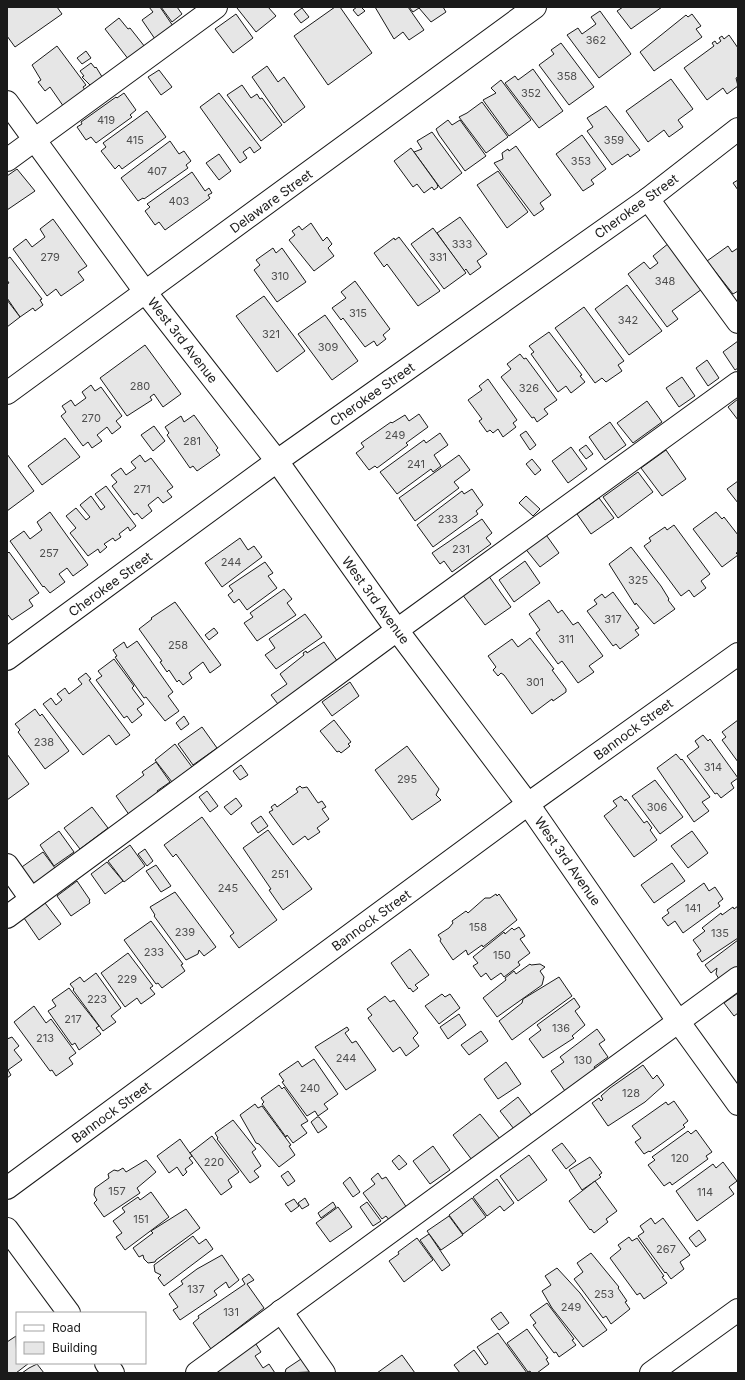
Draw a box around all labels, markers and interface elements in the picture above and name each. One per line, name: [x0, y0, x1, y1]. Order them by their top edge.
house number: 362: [586, 33, 606, 47]
house number: 358: [557, 69, 577, 83]
house number: 352: [521, 86, 541, 100]
house number: 419: [97, 113, 115, 127]
house number: 415: [126, 133, 144, 147]
house number: 359: [604, 133, 624, 147]
house number: 353: [571, 154, 591, 168]
house number: 407: [147, 164, 167, 178]
street label: Delaware Street: [227, 166, 315, 236]
street label: Cherokee Street: [591, 170, 681, 242]
house number: 403: [169, 194, 190, 208]
house number: 333: [452, 237, 472, 251]
house number: 279: [40, 250, 60, 264]
house number: 331: [429, 250, 447, 264]
house number: 310: [271, 269, 289, 283]
house number: 348: [655, 274, 676, 288]
street label: West 3rd Avenue: [145, 294, 221, 386]
house number: 315: [349, 306, 367, 320]
house number: 342: [618, 313, 638, 327]
house number: 321: [262, 327, 280, 341]
house number: 309: [318, 340, 338, 354]
street label: Cherokee Street: [327, 359, 417, 429]
house number: 280: [130, 379, 150, 393]
house number: 326: [519, 381, 539, 395]
house number: 270: [81, 411, 101, 425]
house number: 249: [385, 428, 405, 442]
house number: 281: [183, 434, 201, 448]
house number: 241: [407, 457, 425, 471]
house number: 271: [133, 482, 151, 496]
house number: 233: [438, 512, 458, 526]
house number: 231: [452, 542, 470, 556]
house number: 257: [39, 546, 59, 560]
street label: Cherokee Street: [65, 548, 155, 620]
street label: West 3rd Avenue: [339, 553, 413, 647]
house number: 244: [221, 555, 241, 569]
house number: 325: [628, 573, 648, 587]
house number: 317: [604, 612, 622, 626]
house number: 311: [558, 632, 574, 646]
house number: 258: [168, 638, 188, 652]
house number: 301: [526, 675, 544, 689]
street label: Bannock Street: [590, 695, 676, 763]
house number: 238: [34, 735, 54, 749]
house number: 314: [704, 760, 722, 774]
house number: 295: [397, 772, 417, 786]
house number: 306: [647, 800, 667, 814]
street label: West 3rd Avenue: [531, 814, 605, 908]
house number: 251: [271, 867, 289, 881]
house number: 245: [218, 881, 238, 895]
street label: Bannock Street: [328, 886, 414, 954]
house number: 141: [685, 901, 701, 915]
house number: 158: [469, 920, 487, 934]
house number: 239: [175, 925, 195, 939]
house number: 135: [711, 926, 729, 940]
house number: 233: [144, 945, 164, 959]
house number: 150: [493, 948, 511, 962]
house number: 229: [117, 972, 137, 986]
house number: 223: [87, 992, 107, 1006]
house number: 217: [64, 1012, 82, 1026]
house number: 136: [552, 1021, 570, 1035]
house number: 213: [36, 1031, 54, 1045]
house number: 244: [336, 1051, 356, 1065]
house number: 130: [574, 1053, 592, 1067]
street label: Bannock Street: [68, 1078, 154, 1146]
house number: 240: [300, 1081, 320, 1095]
house number: 128: [622, 1086, 640, 1100]
house number: 120: [671, 1151, 689, 1165]
house number: 220: [204, 1155, 224, 1169]
house number: 157: [108, 1184, 126, 1198]
house number: 114: [697, 1185, 713, 1199]
house number: 151: [133, 1212, 149, 1226]
house number: 267: [656, 1242, 676, 1256]
house number: 137: [187, 1282, 205, 1296]
house number: 253: [594, 1287, 614, 1301]
house number: 249: [561, 1300, 581, 1314]
house number: 131: [223, 1305, 239, 1319]
legend: [16, 1312, 146, 1364]
text: Road: [52, 1320, 81, 1335]
text: Building: [52, 1340, 97, 1355]

